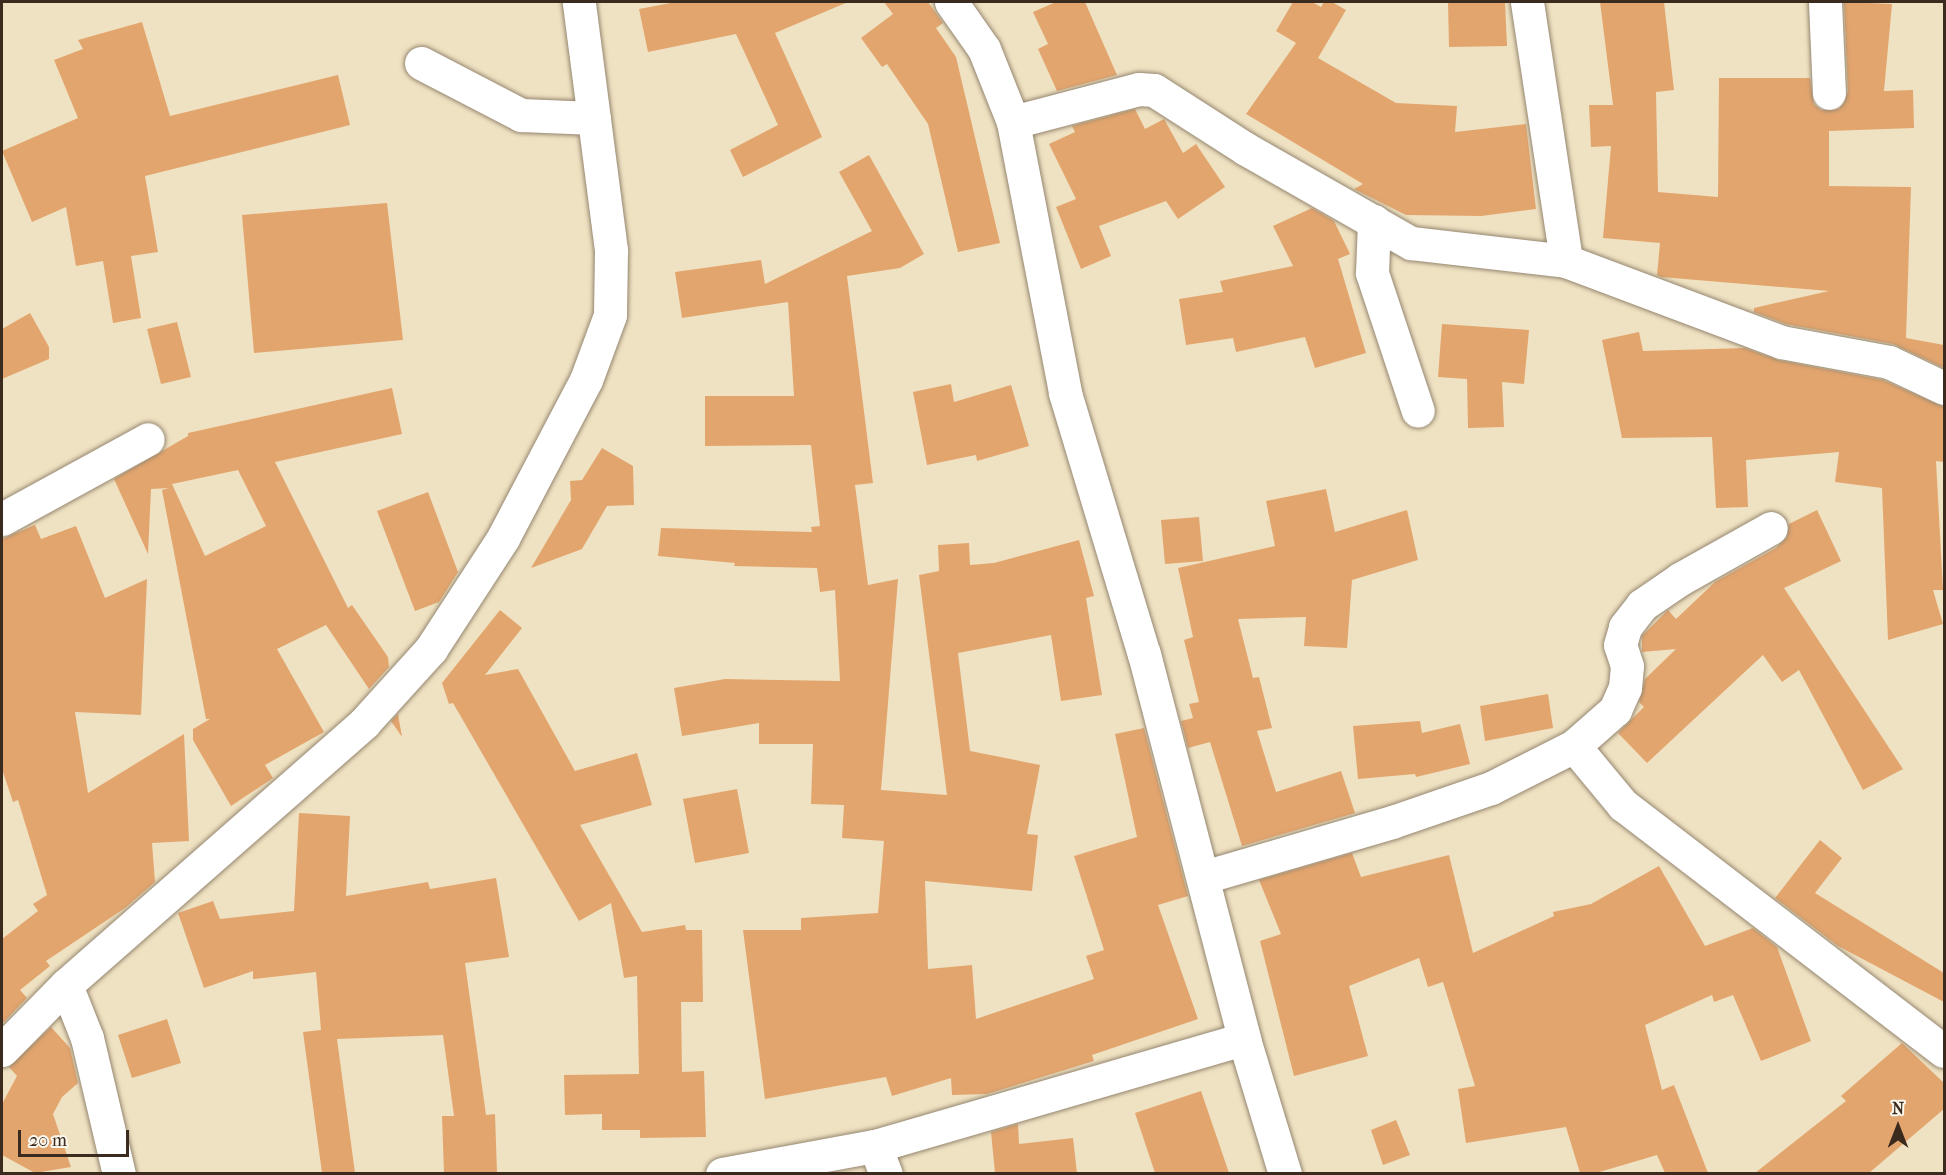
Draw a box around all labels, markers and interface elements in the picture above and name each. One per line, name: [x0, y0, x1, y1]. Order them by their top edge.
north arrow: [1868, 1097, 1928, 1157]
text: N: [1892, 1099, 1904, 1118]
scale bar: [21, 1118, 132, 1156]
text: 20 m: [29, 1130, 67, 1151]

